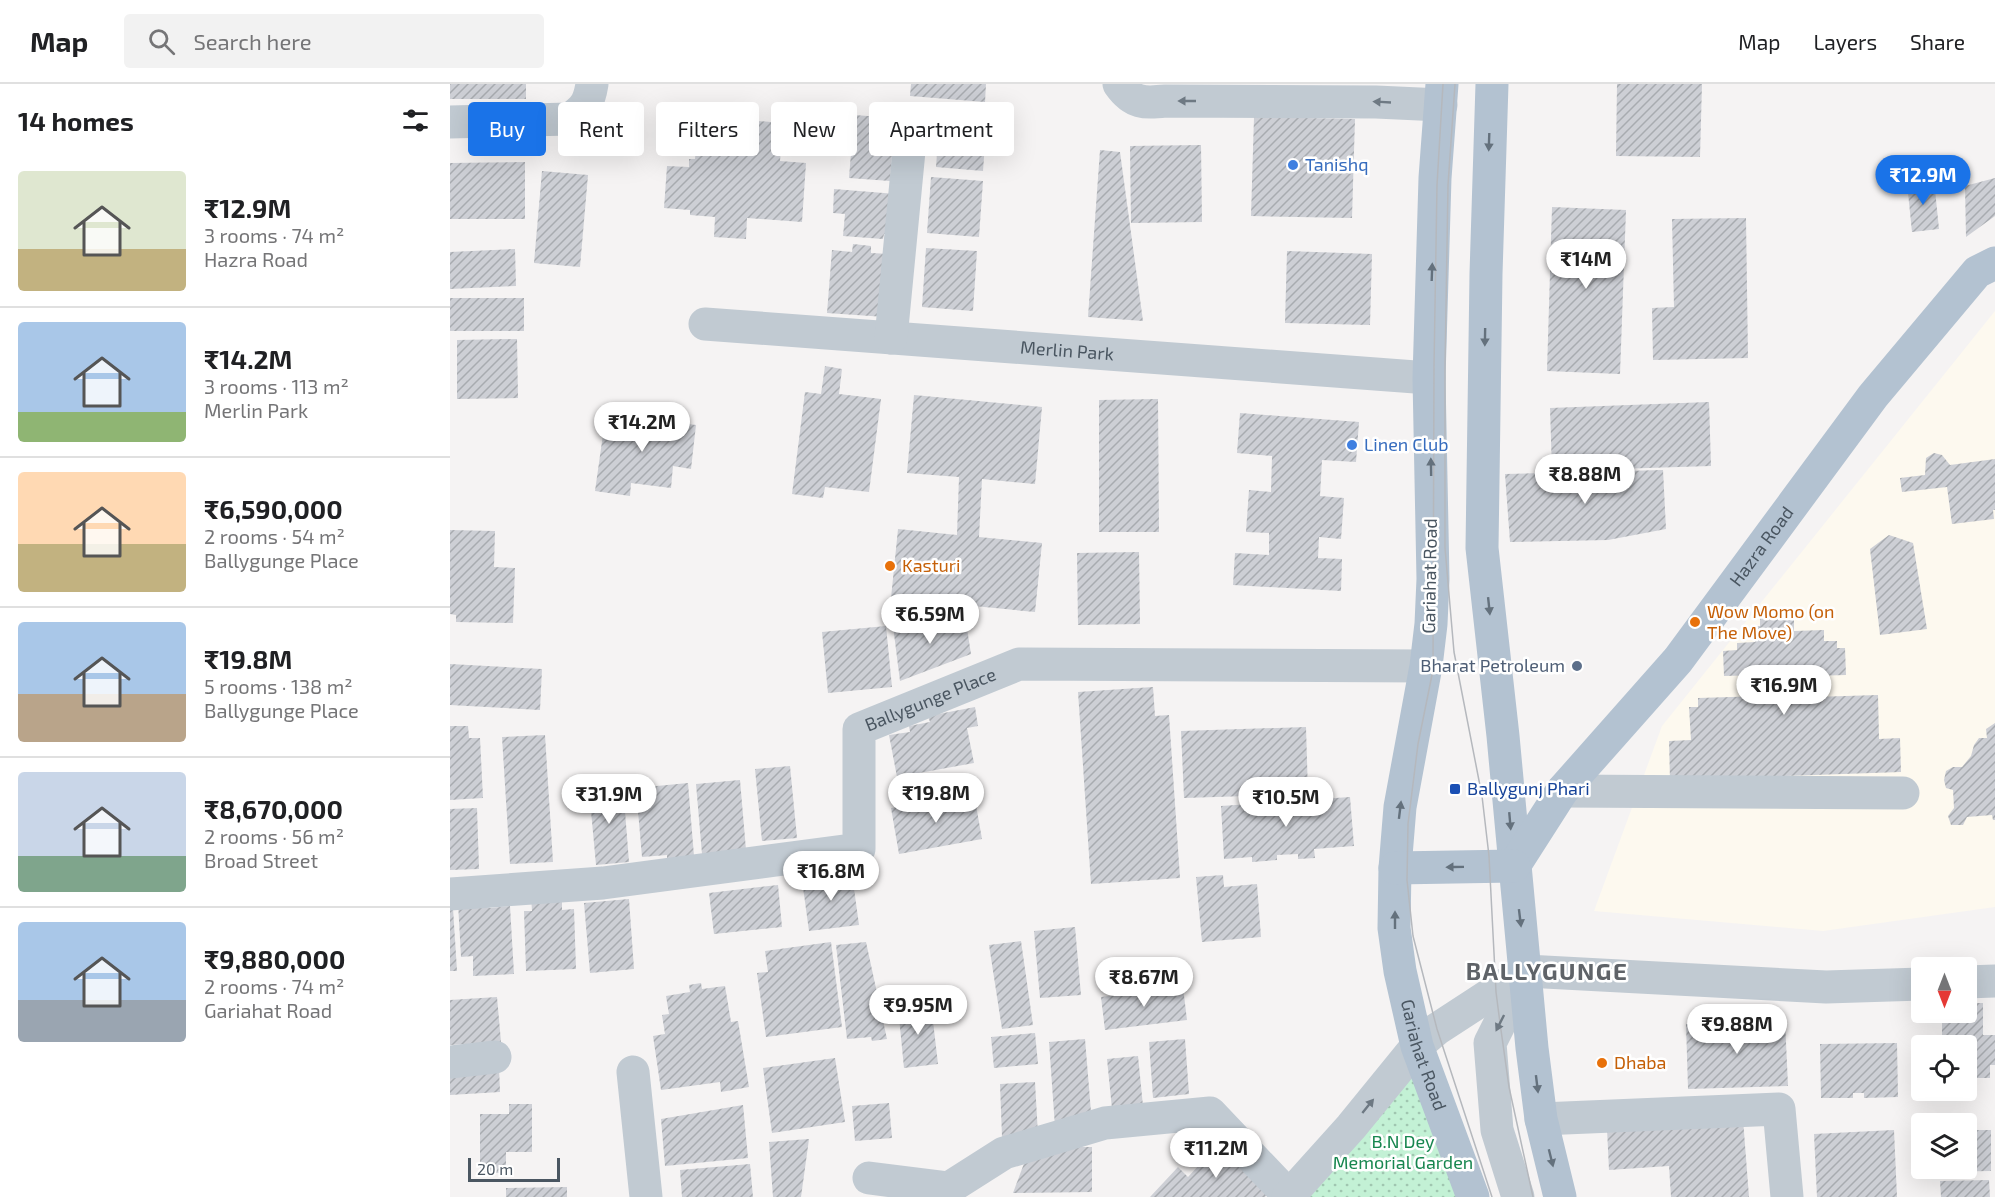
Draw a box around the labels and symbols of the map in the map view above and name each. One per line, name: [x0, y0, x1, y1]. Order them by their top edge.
one-way arrow: [1178, 96, 1197, 106]
one-way arrow: [1373, 98, 1392, 107]
one-way arrow: [1485, 133, 1494, 152]
place label: Tanishq: [1305, 153, 1368, 175]
pin: ₹12.9M: [1874, 155, 1972, 206]
marker: Tanishq: [1286, 158, 1300, 172]
pin: ₹14M: [1550, 239, 1622, 290]
one-way arrow: [1427, 263, 1436, 282]
one-way arrow: [1480, 328, 1490, 347]
street label: Merlin Park: [1019, 336, 1115, 364]
pin: ₹14.2M: [593, 402, 691, 453]
place label: Linen Club: [1364, 433, 1448, 455]
marker: Linen Club: [1345, 438, 1359, 452]
pin: ₹8.88M: [1536, 454, 1634, 505]
one-way arrow: [1426, 457, 1435, 476]
street label: Hazra Road: [1724, 502, 1798, 590]
street label: Gariahat Road: [1417, 518, 1441, 634]
place label: Kasturi: [902, 554, 960, 576]
marker: Kasturi: [883, 559, 897, 573]
pin: ₹6.59M: [881, 594, 979, 645]
one-way arrow: [1484, 596, 1494, 615]
place label: Wow Momo (on The Move): [1707, 600, 1835, 643]
marker: Wow Momo (on The Move): [1688, 615, 1702, 629]
place label: Bharat Petroleum: [1420, 654, 1565, 676]
marker: Bharat Petroleum: [1570, 659, 1584, 673]
street label: Ballygunge Place: [862, 663, 999, 735]
pin: ₹16.9M: [1735, 665, 1833, 716]
pin: ₹19.8M: [887, 773, 985, 824]
pin: ₹31.9M: [560, 774, 658, 825]
pin: ₹10.5M: [1237, 777, 1335, 828]
place label: Ballygunj Phari: [1467, 777, 1590, 799]
marker: Ballygunj Phari: [1448, 782, 1462, 796]
one-way arrow: [1395, 800, 1405, 819]
one-way arrow: [1505, 811, 1515, 830]
pin: ₹16.8M: [782, 851, 880, 902]
one-way arrow: [1446, 862, 1465, 872]
one-way arrow: [1515, 909, 1525, 928]
one-way arrow: [1390, 910, 1400, 929]
district label: BALLYGUNGE: [1466, 956, 1628, 985]
pin: ₹8.67M: [1095, 957, 1193, 1008]
north arrow: [1911, 957, 1977, 1023]
pin: ₹9.95M: [869, 985, 967, 1036]
street label: Gariahat Road: [1397, 997, 1452, 1113]
pin: ₹9.88M: [1688, 1004, 1786, 1055]
one-way arrow: [1495, 1015, 1504, 1032]
place label: Dhaba: [1614, 1051, 1666, 1073]
marker: Dhaba: [1595, 1056, 1609, 1070]
one-way arrow: [1532, 1074, 1541, 1093]
one-way arrow: [1362, 1098, 1374, 1113]
pin: ₹11.2M: [1167, 1128, 1265, 1179]
park label: B.N Dey Memorial Garden: [1333, 1130, 1473, 1173]
one-way arrow: [1546, 1149, 1556, 1167]
scale bar: [468, 1155, 560, 1182]

